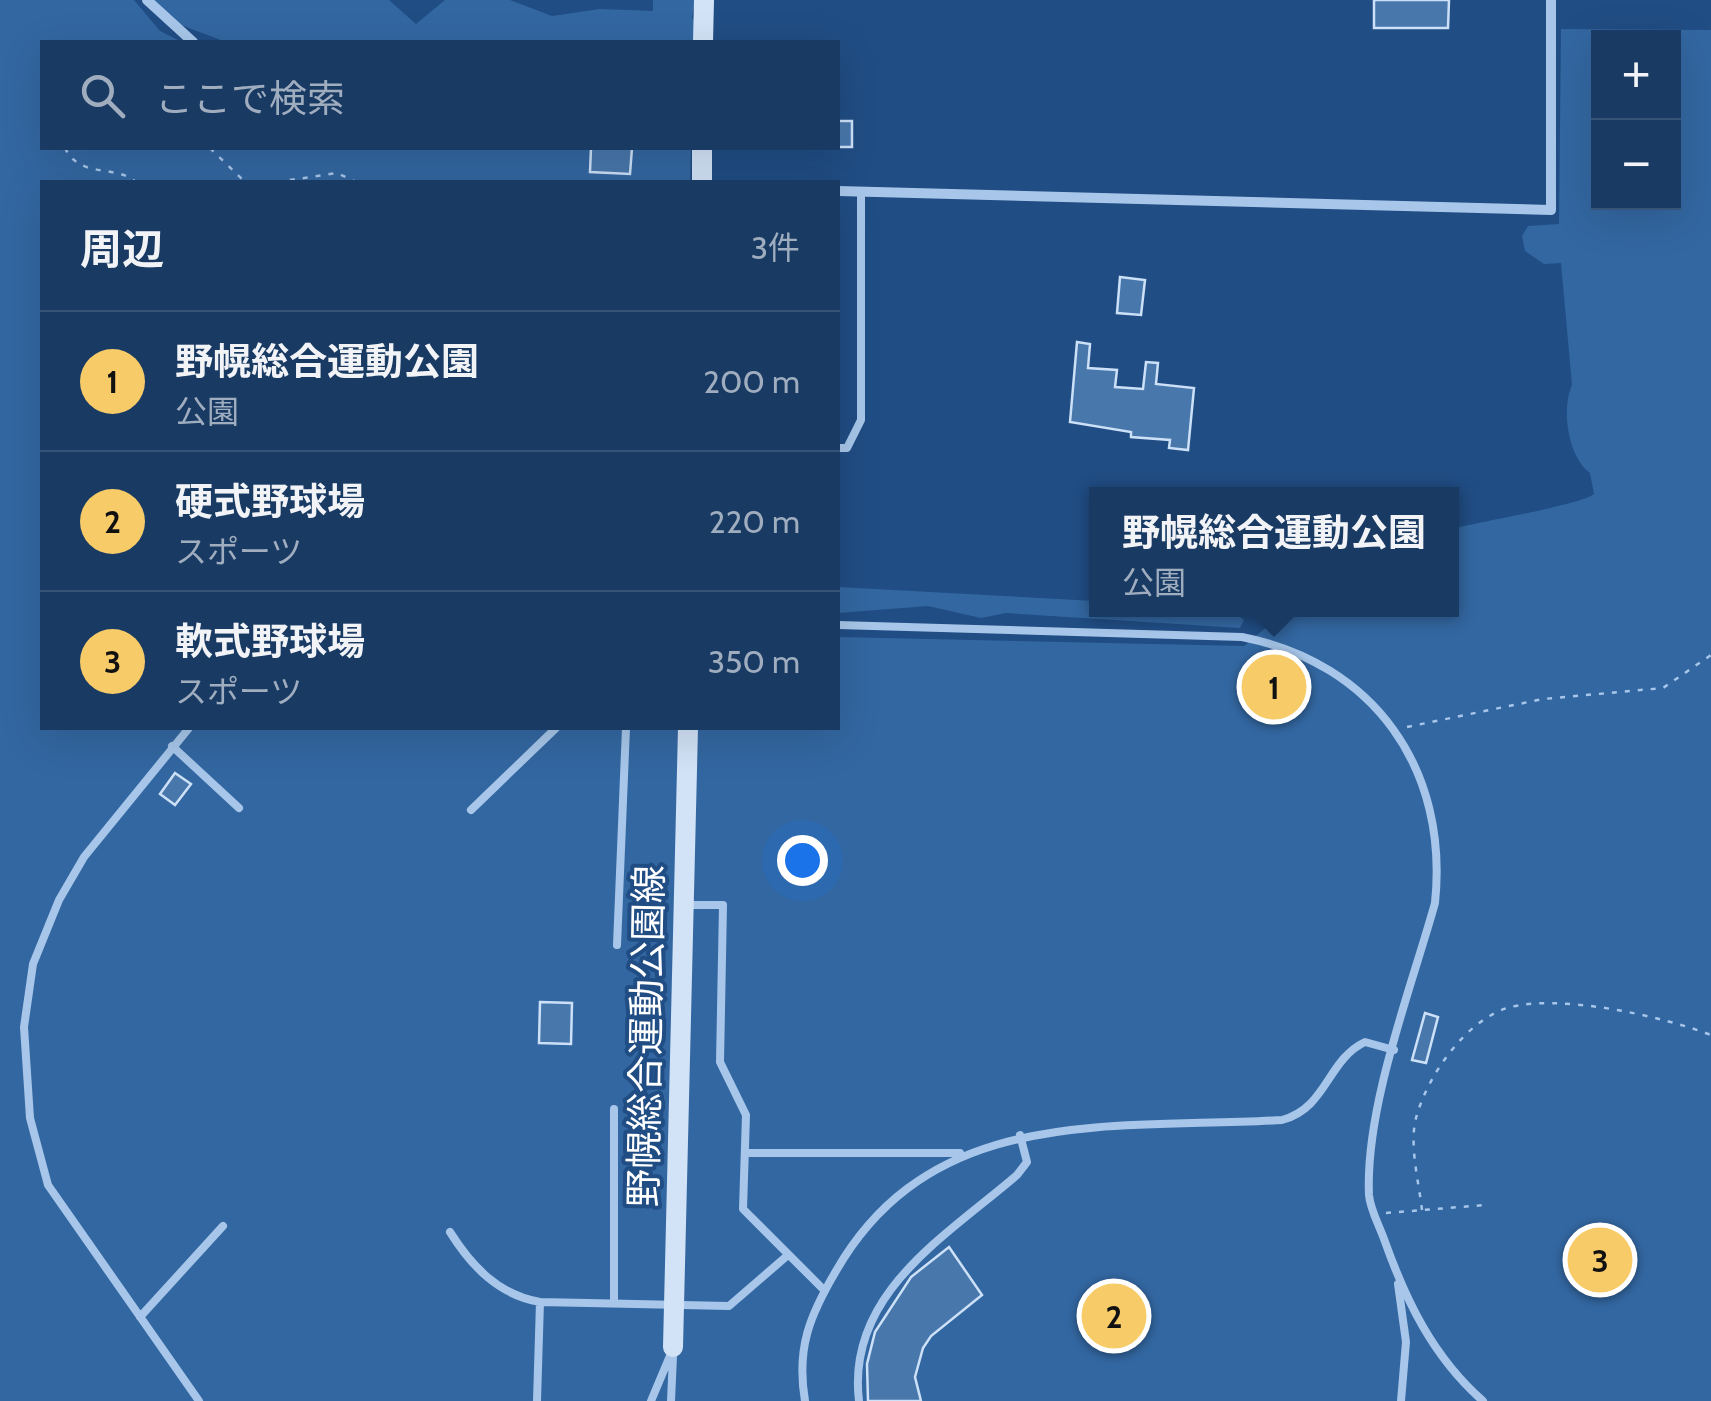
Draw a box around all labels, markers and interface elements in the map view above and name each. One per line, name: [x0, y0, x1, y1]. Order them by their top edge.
map controls: [1591, 30, 1681, 210]
button: +: [1591, 30, 1681, 120]
search box: [40, 40, 840, 150]
icon: search: [75, 68, 130, 123]
text: ここで検索: [155, 75, 345, 122]
button: −: [1591, 120, 1681, 210]
text: 周辺: [80, 223, 164, 275]
text: 3件: [751, 228, 800, 267]
text: 野幌総合運動公園: [175, 338, 479, 385]
text: 1: [107, 362, 118, 401]
text: 200 m: [703, 362, 800, 401]
text: 公園: [175, 392, 239, 431]
text: 硬式野球場: [175, 478, 365, 525]
popup: [1089, 487, 1459, 617]
text: 2: [104, 502, 121, 541]
text: 220 m: [709, 502, 800, 541]
text: 野幌総合運動公園: [1122, 509, 1426, 556]
text: スポーツ: [175, 532, 302, 571]
text: 公園: [1122, 563, 1186, 602]
text: 軟式野球場: [175, 618, 365, 665]
text: 3: [104, 642, 121, 681]
text: 350 m: [708, 642, 800, 681]
pin: 1: [1242, 650, 1306, 724]
text: スポーツ: [175, 672, 302, 711]
your location: [777, 835, 828, 886]
street label: 野幌総合運動公園線: [620, 865, 672, 1207]
pin: 3: [1568, 1222, 1632, 1298]
pin: 2: [1082, 1278, 1146, 1354]

